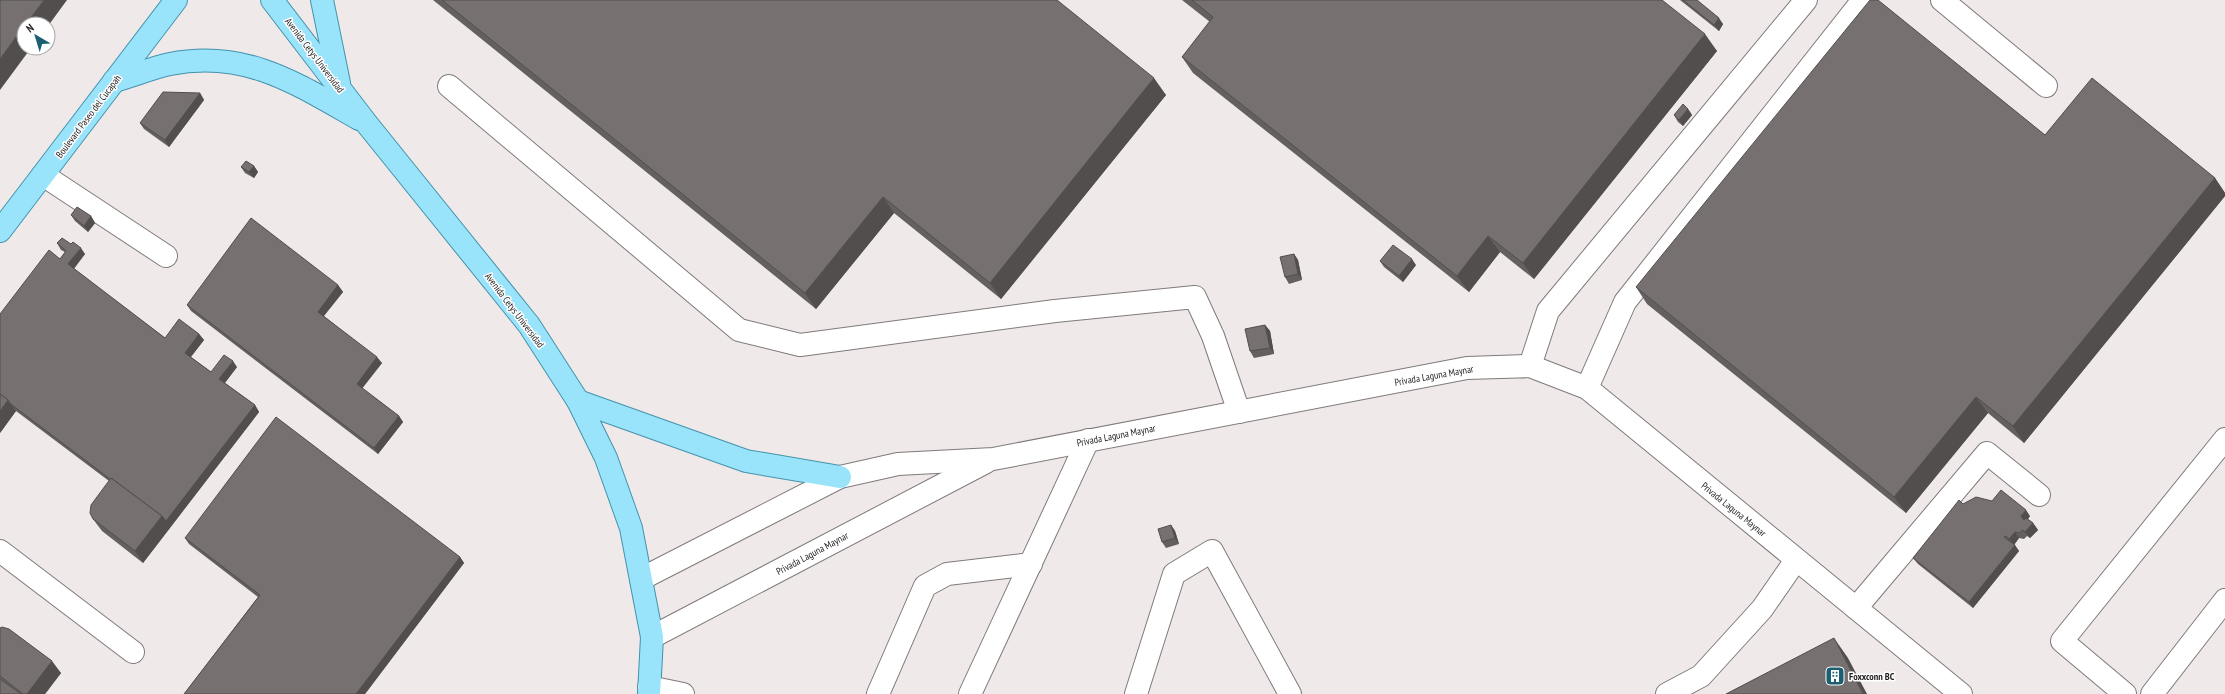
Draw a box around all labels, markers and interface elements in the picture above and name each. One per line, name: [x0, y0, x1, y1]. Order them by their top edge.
street label: Avenida Cetys Universidad: [282, 15, 347, 95]
north arrow: [16, 16, 56, 56]
text: N: [23, 21, 37, 35]
street label: Boulevard Paseo del Cucapah: [53, 72, 124, 160]
street label: Avenida Cetys Universidad: [482, 270, 547, 350]
street label: Privada Laguna Maynar: [1394, 362, 1475, 389]
street label: Privada Laguna Maynar: [1076, 421, 1157, 449]
street label: Privada Laguna Maynar: [1699, 479, 1769, 540]
street label: Privada Laguna Maynar: [774, 529, 851, 578]
building icon: Foxxconn BC: [1824, 665, 1846, 687]
place label: Foxxconn BC: [1849, 670, 1895, 683]

